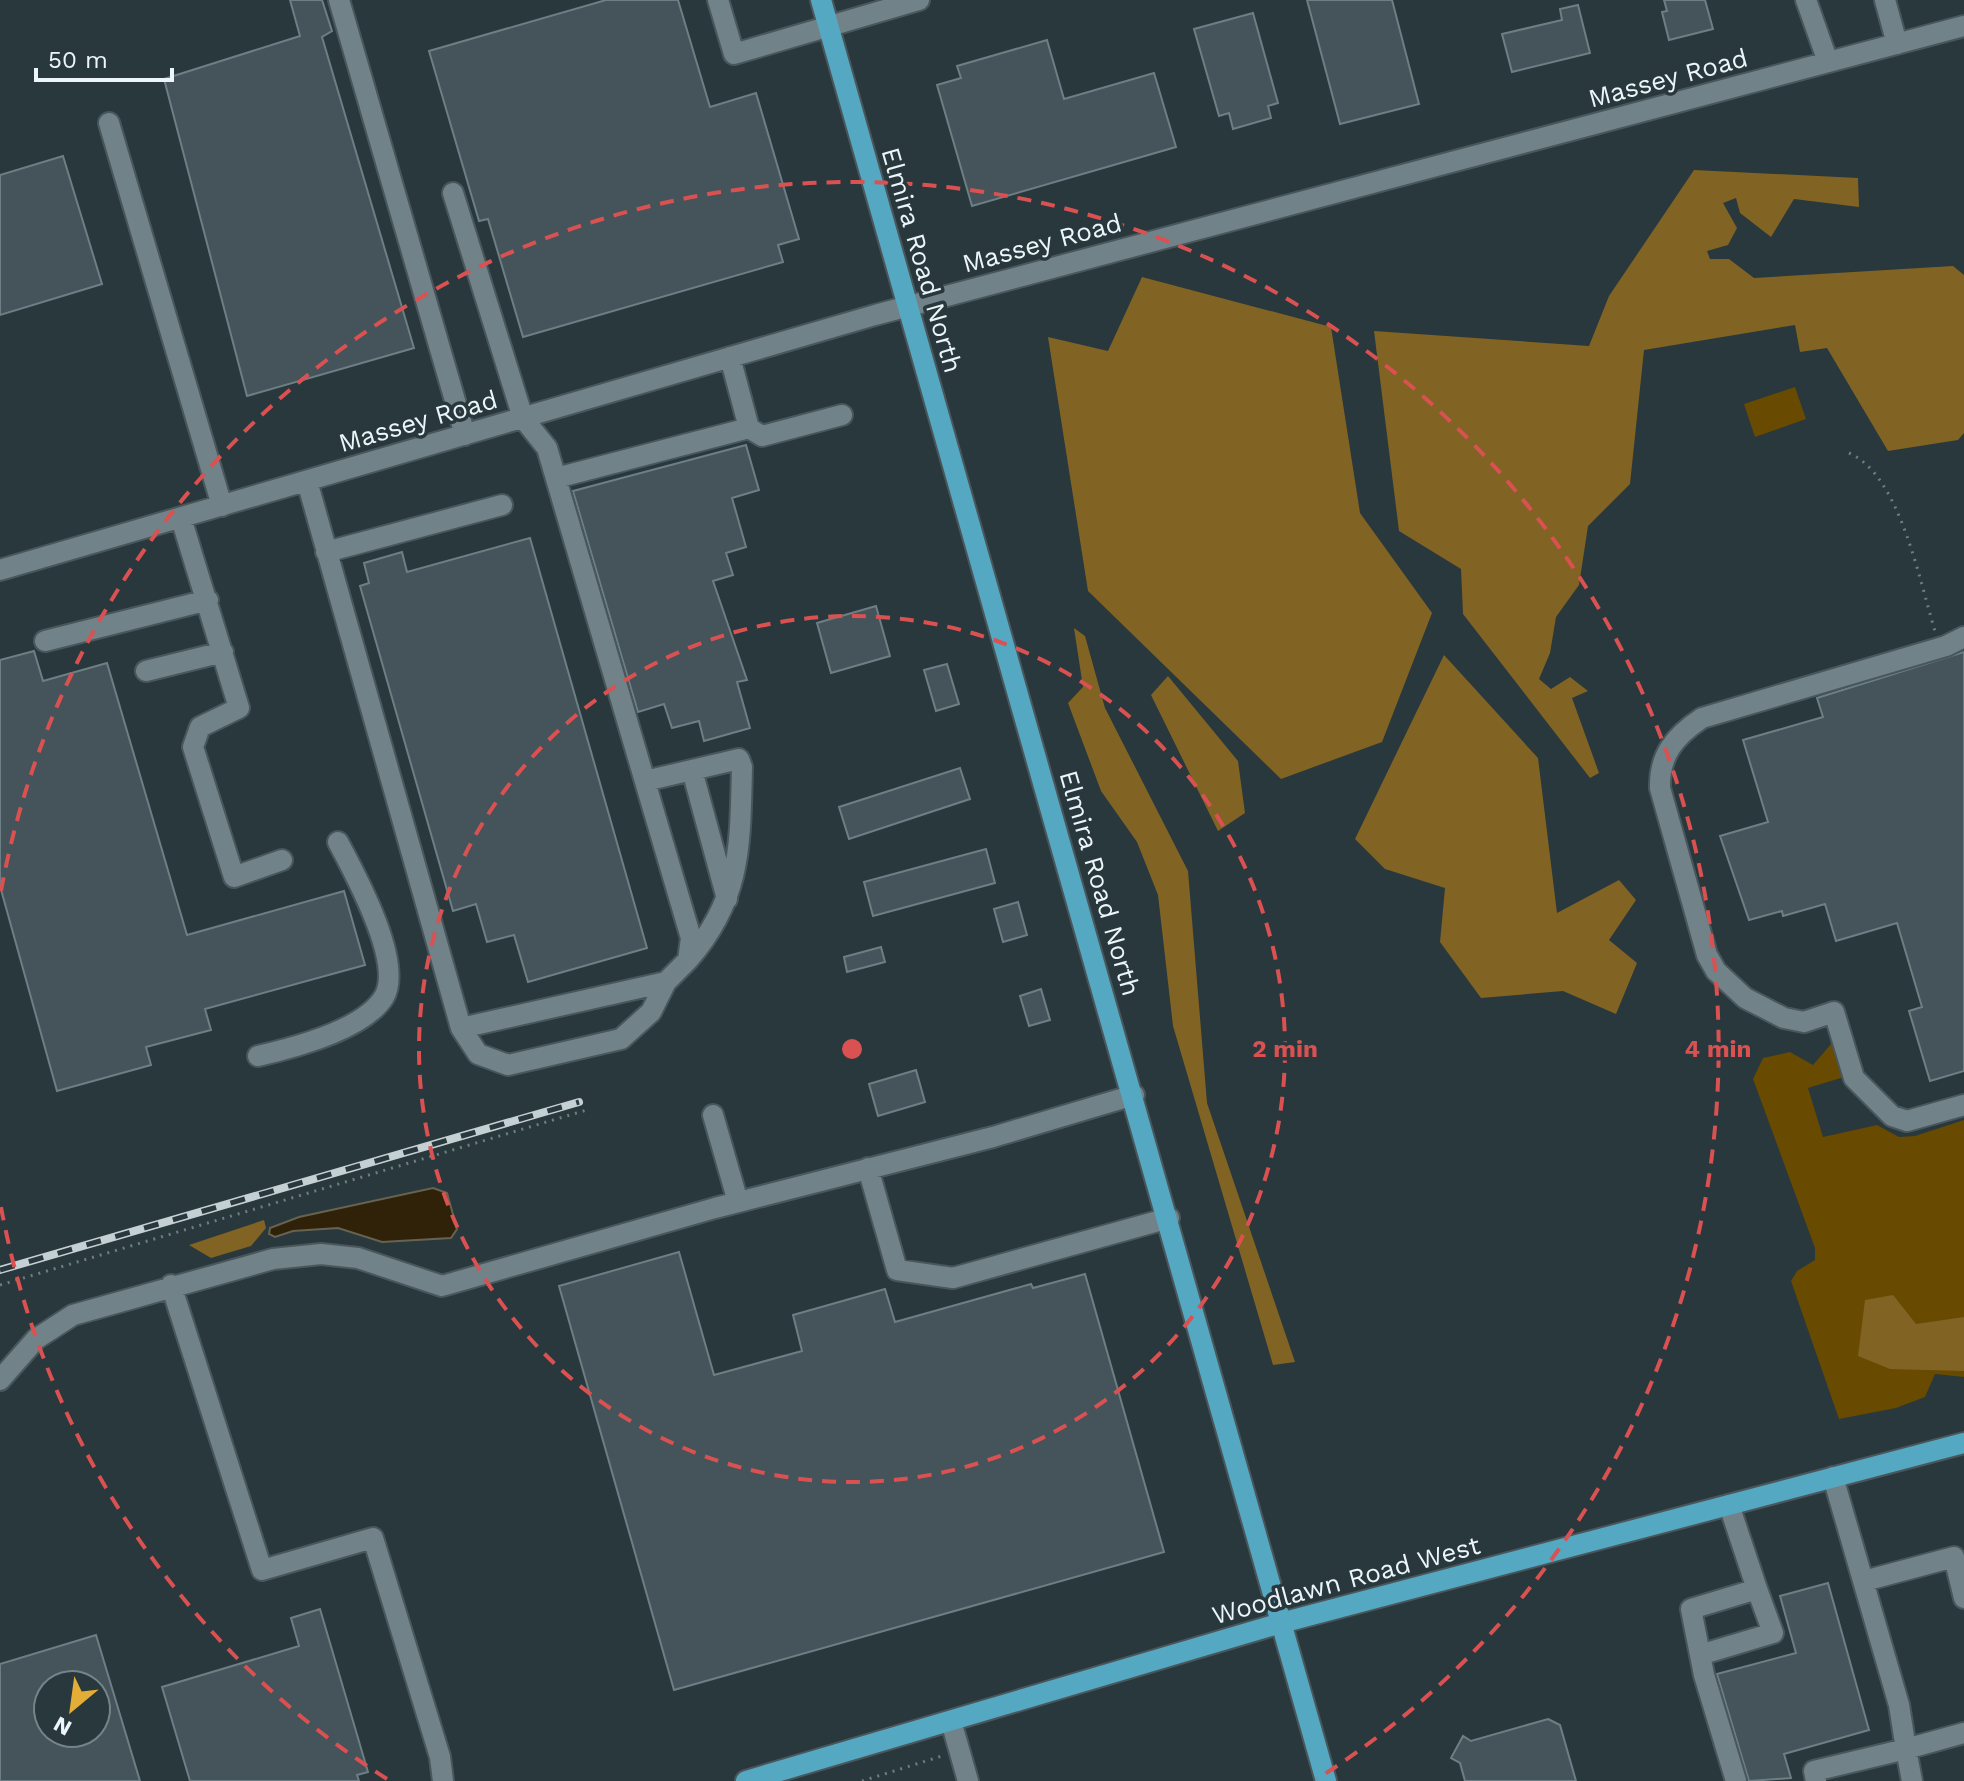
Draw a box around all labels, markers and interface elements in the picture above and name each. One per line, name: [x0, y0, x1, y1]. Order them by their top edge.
scale bar: [36, 32, 172, 82]
street label: Massey Road: [1585, 42, 1751, 114]
text: 50 m: [48, 46, 108, 74]
street label: Elmira Road North: [875, 144, 969, 376]
street label: Massey Road: [959, 207, 1125, 279]
street label: Massey Road: [335, 384, 501, 458]
street label: Elmira Road North: [1053, 767, 1147, 999]
centre of rings: [838, 1035, 866, 1063]
text: 2 min: [1252, 1035, 1318, 1063]
text: 4 min: [1685, 1035, 1751, 1063]
street label: Woodlawn Road West: [1209, 1530, 1483, 1630]
north arrow: [32, 1669, 112, 1749]
text: N: [49, 1711, 76, 1741]

